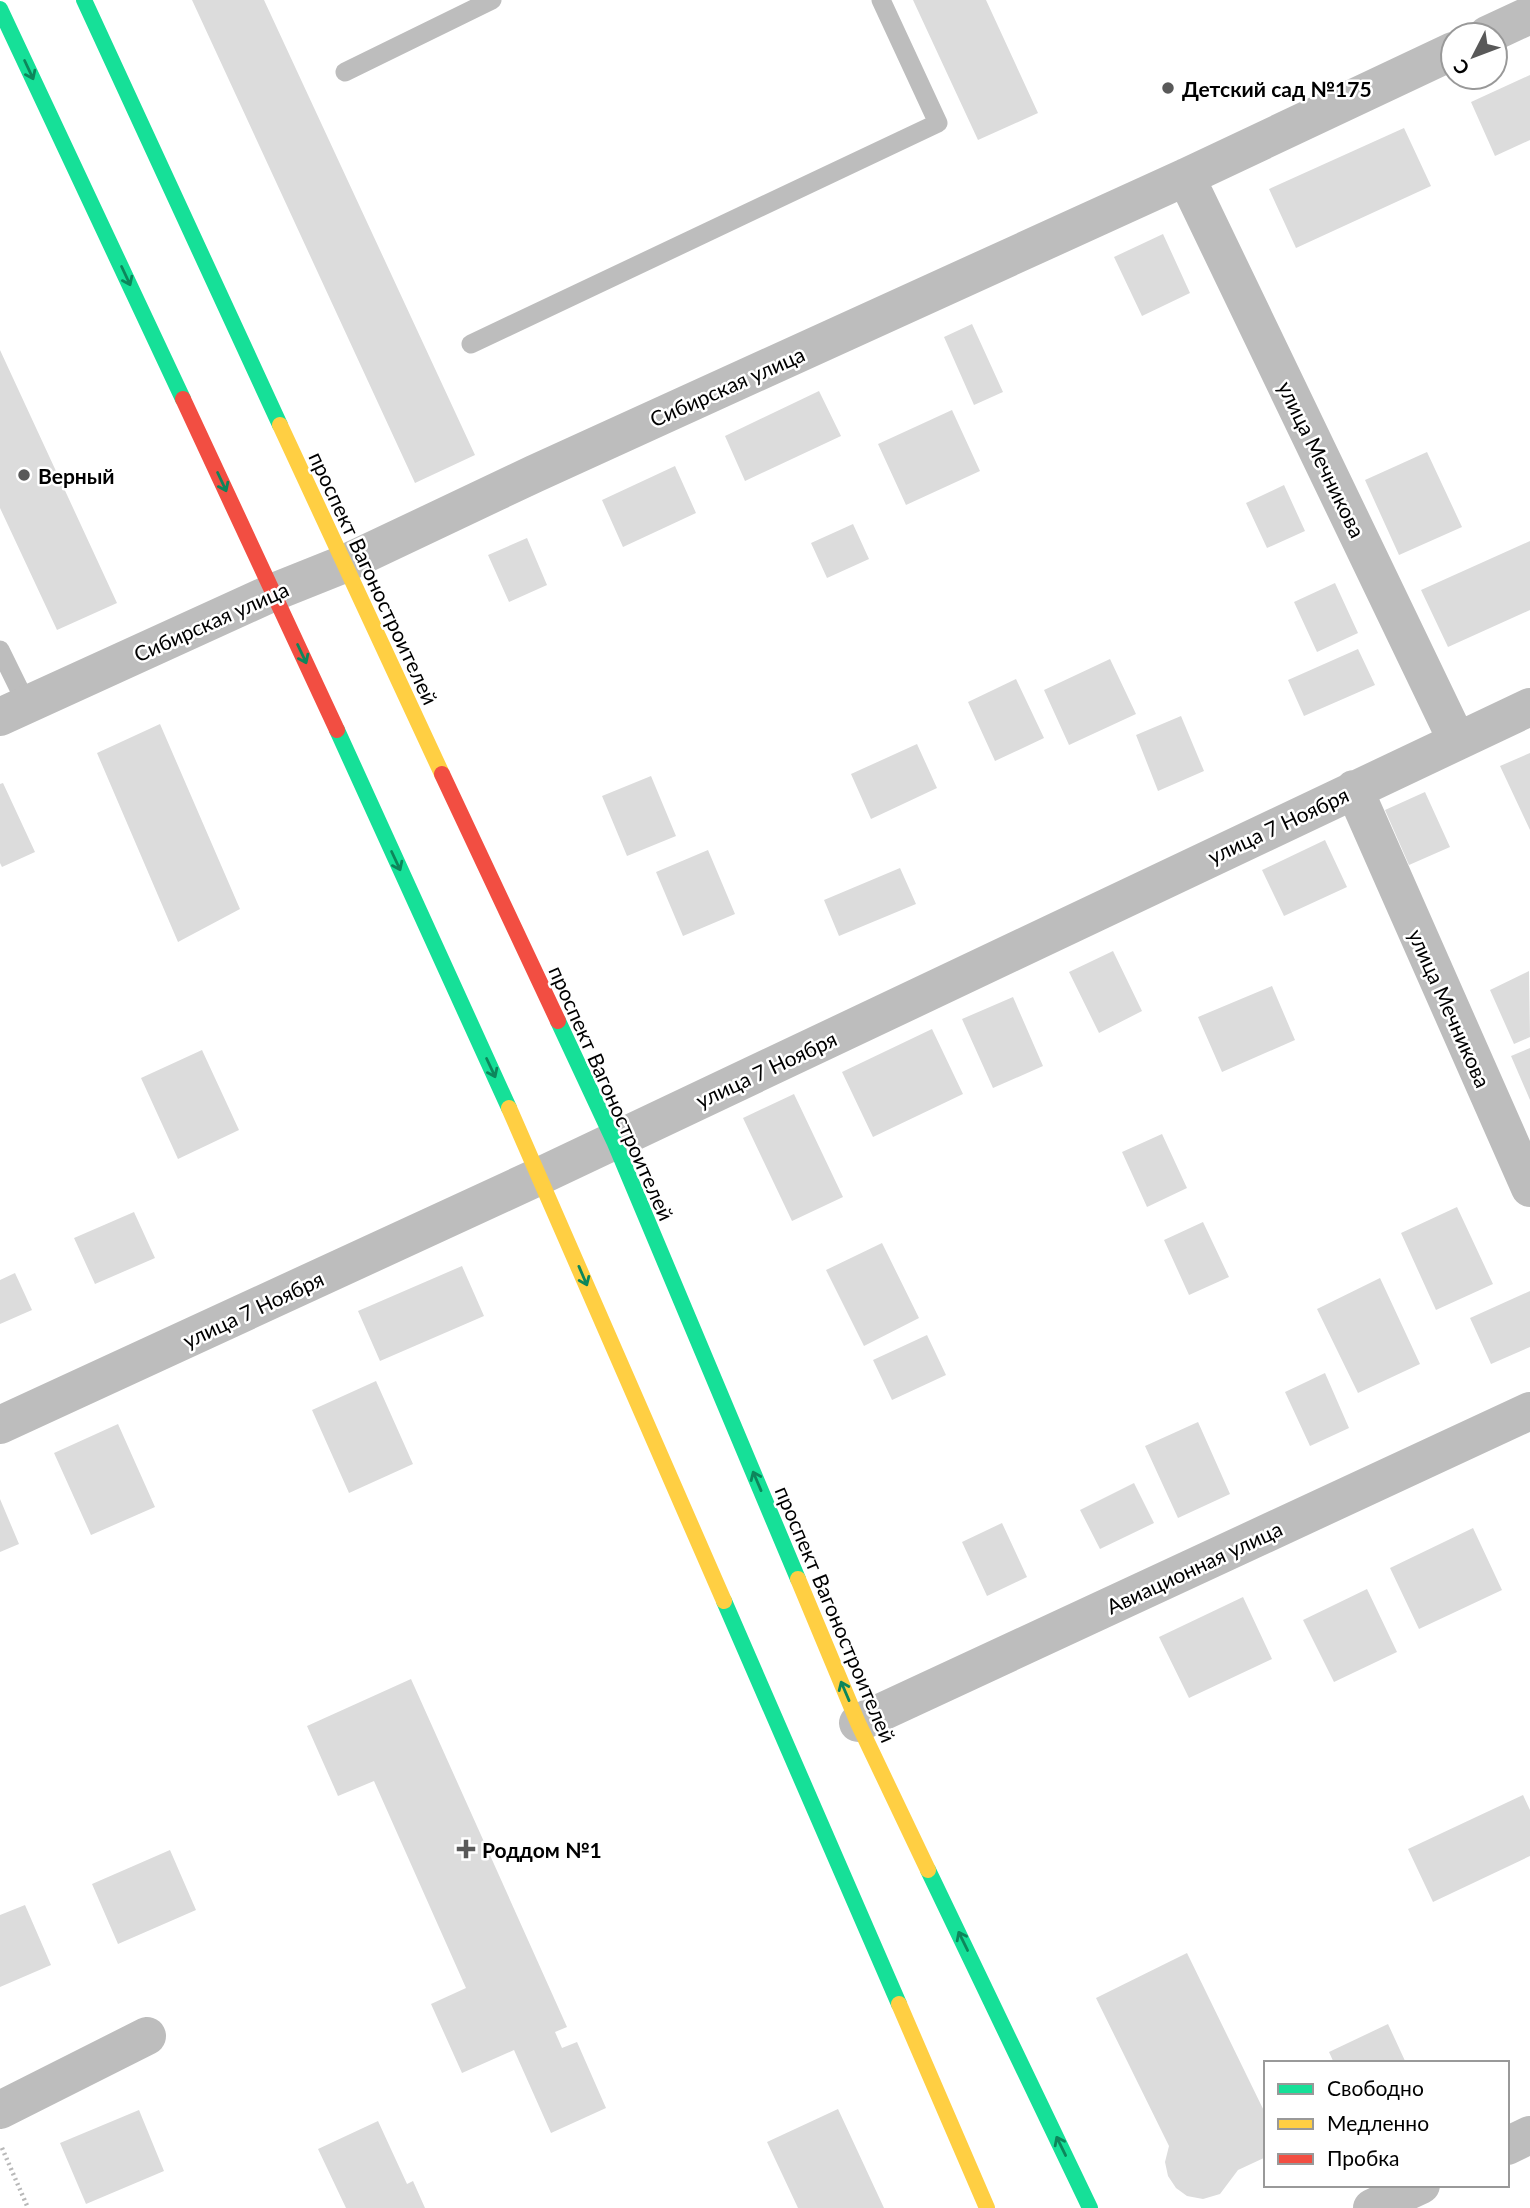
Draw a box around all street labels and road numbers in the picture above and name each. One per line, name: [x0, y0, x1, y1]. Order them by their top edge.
street label: Сибирская улица: [646, 341, 808, 431]
street label: улица Мечникова: [1273, 377, 1371, 541]
street label: проспект Вагоностроителей: [304, 448, 444, 708]
street label: Сибирская улица: [130, 576, 292, 666]
street label: улица 7 Ноября: [1204, 781, 1352, 869]
street label: улица Мечникова: [1404, 925, 1496, 1091]
street label: проспект Вагоностроителей: [544, 962, 680, 1224]
street label: улица 7 Ноября: [692, 1025, 840, 1113]
street label: улица 7 Ноября: [179, 1265, 327, 1353]
street label: проспект Вагоностроителей: [771, 1482, 901, 1746]
street label: Авиационная улица: [1102, 1515, 1286, 1619]

